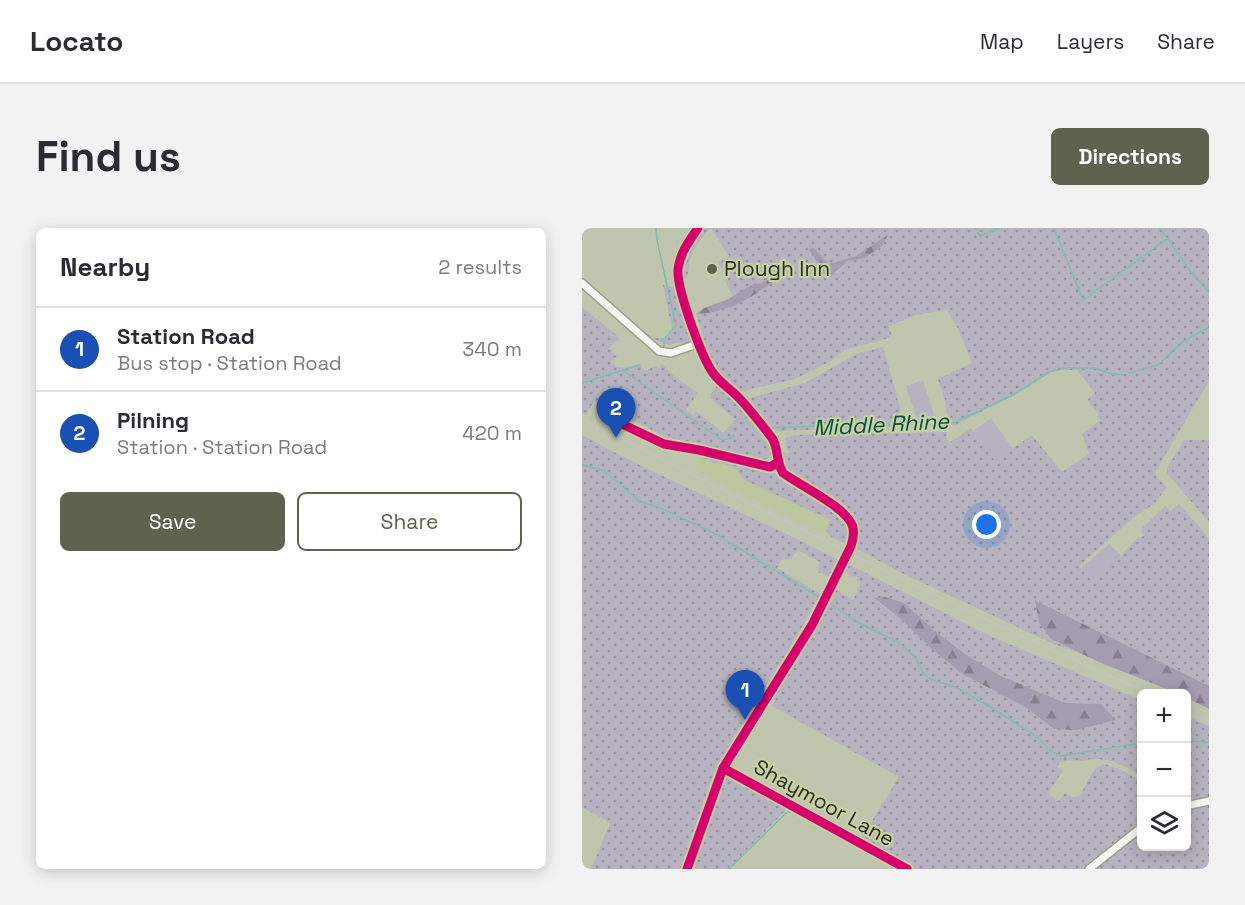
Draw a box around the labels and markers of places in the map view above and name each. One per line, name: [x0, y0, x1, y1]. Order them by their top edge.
place label: Plough Inn: [724, 255, 830, 282]
marker: Plough Inn: [705, 262, 719, 276]
pin: 2: [597, 388, 636, 438]
pin: 1: [726, 670, 764, 720]

